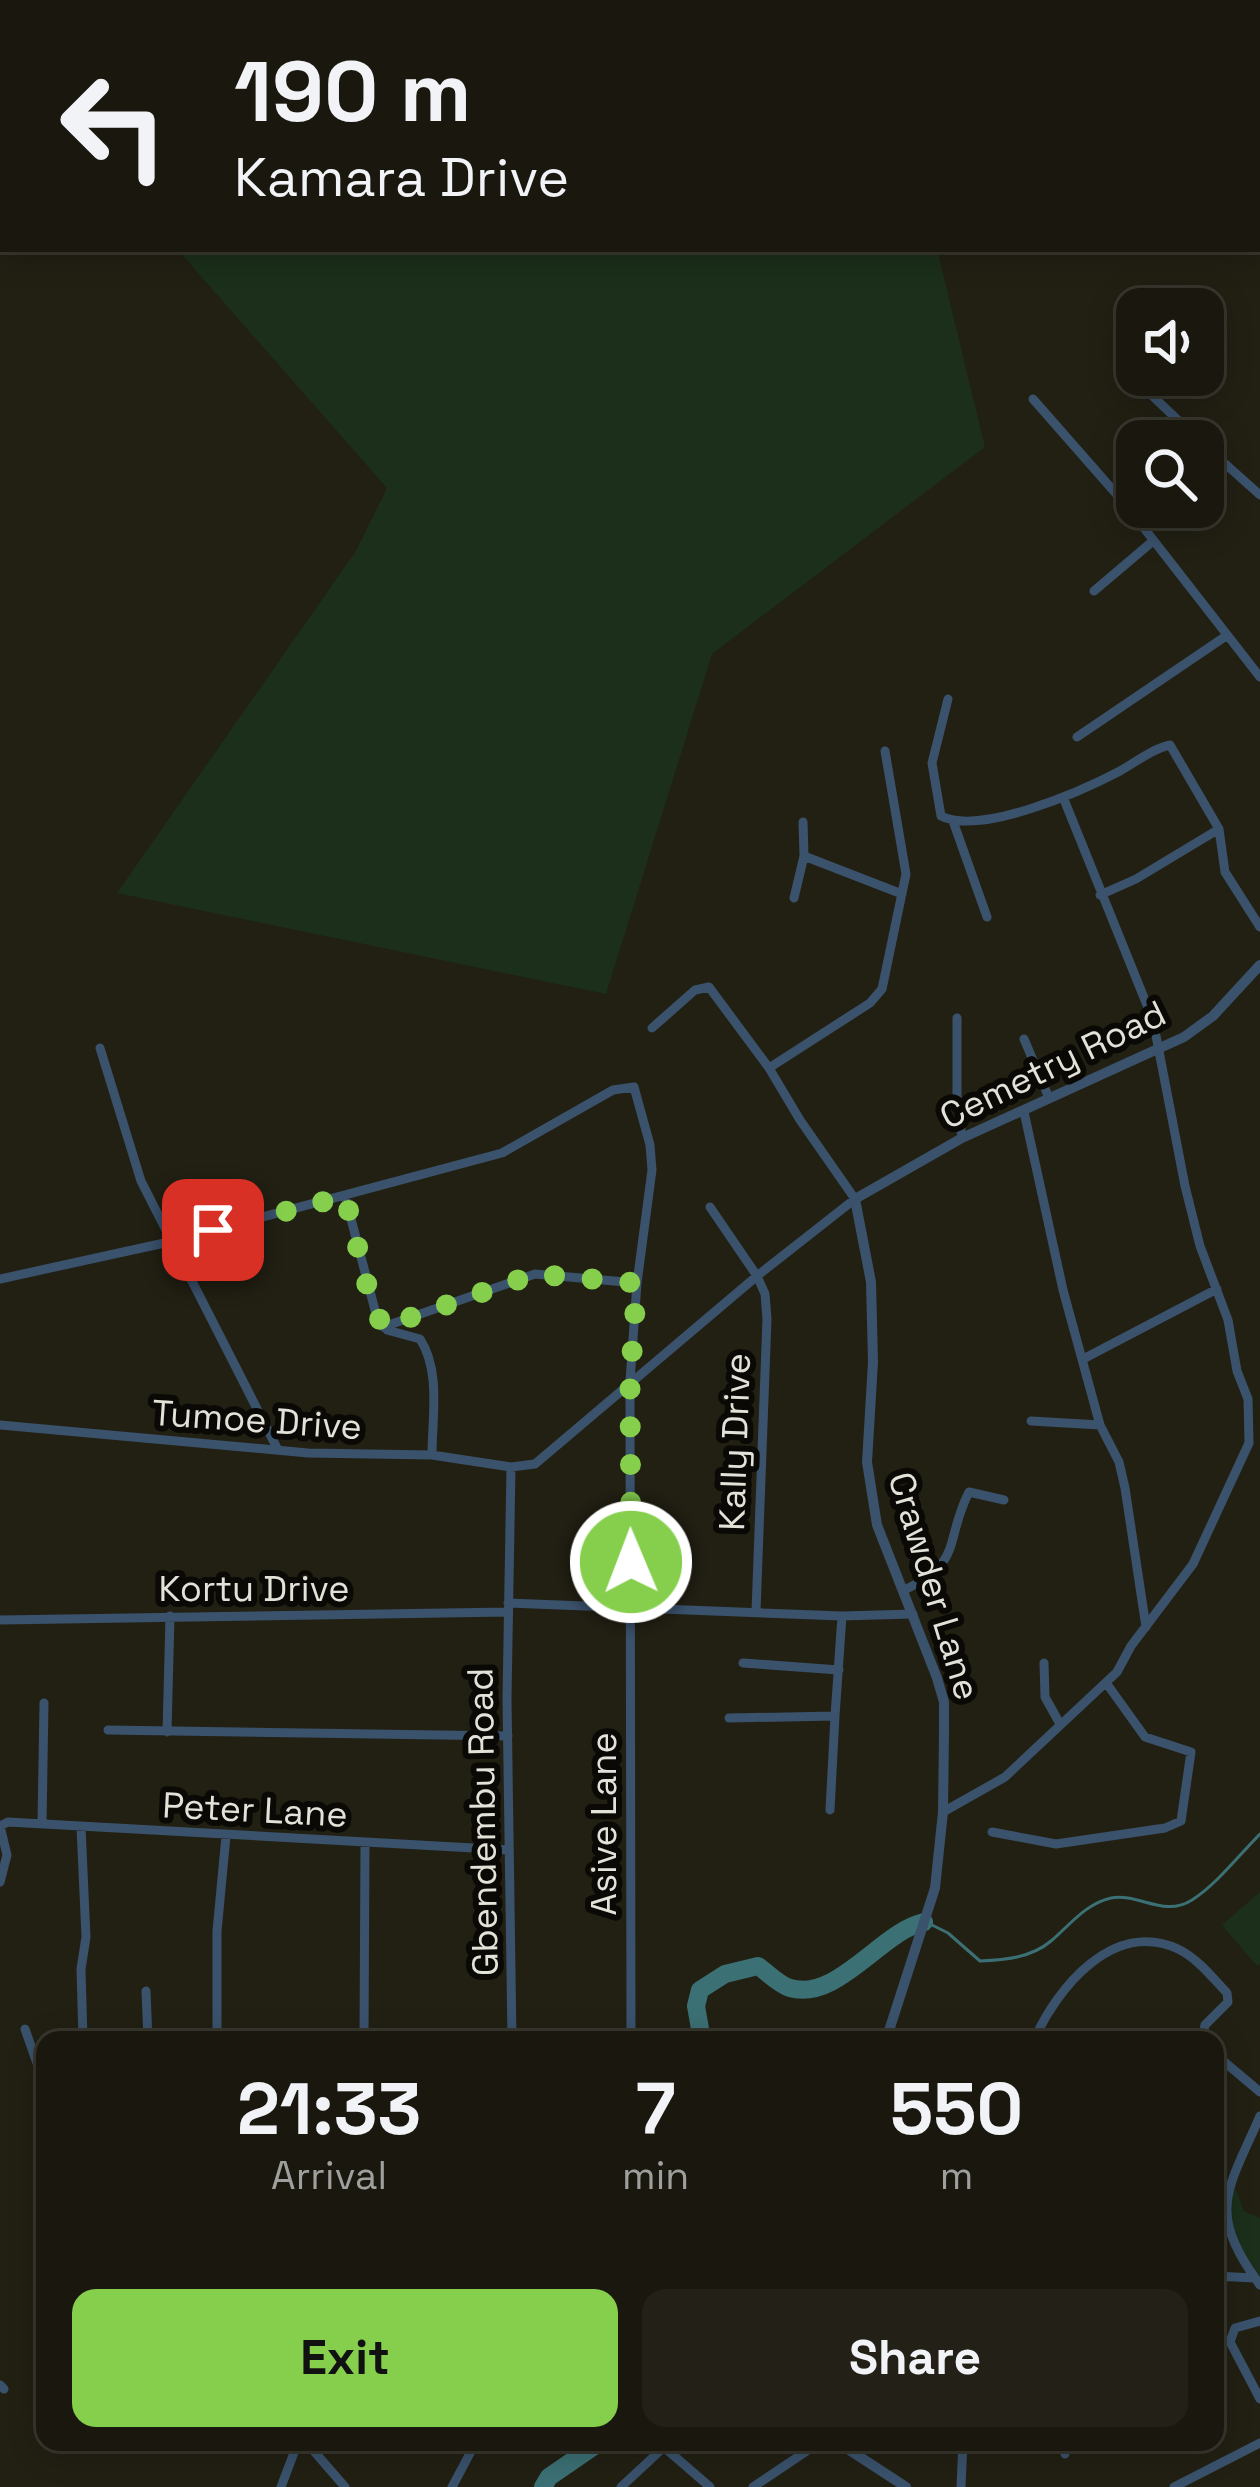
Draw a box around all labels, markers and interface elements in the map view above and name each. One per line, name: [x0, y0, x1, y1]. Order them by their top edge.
text: 190 m: [234, 38, 471, 146]
icon: left: [36, 48, 192, 204]
text: Kamara Drive: [234, 143, 569, 212]
map controls: [1116, 288, 1224, 528]
button: sound: [1116, 288, 1224, 396]
button: search: [1116, 420, 1224, 528]
street label: Cemetry Road: [932, 990, 1174, 1140]
pin: [162, 1179, 264, 1281]
icon: arrive: [180, 1197, 246, 1263]
street label: Kally Drive: [709, 1352, 761, 1532]
street label: Tumoe Drive: [150, 1390, 364, 1450]
street label: Crawder Lane: [878, 1466, 990, 1706]
position arrow: [568, 1499, 694, 1625]
street label: Kortu Drive: [158, 1566, 350, 1612]
street label: Gbendembu Road: [457, 1667, 509, 1977]
street label: Asive Lane: [581, 1732, 627, 1916]
street label: Peter Lane: [161, 1782, 349, 1838]
text: 21:33: [237, 2063, 421, 2155]
text: 7: [636, 2063, 676, 2155]
text: 550: [890, 2063, 1023, 2155]
text: Arrival: [271, 2151, 387, 2200]
text: min: [622, 2151, 689, 2200]
text: m: [940, 2151, 973, 2200]
button: Exit: [72, 2289, 618, 2427]
button: Share: [642, 2289, 1188, 2427]

